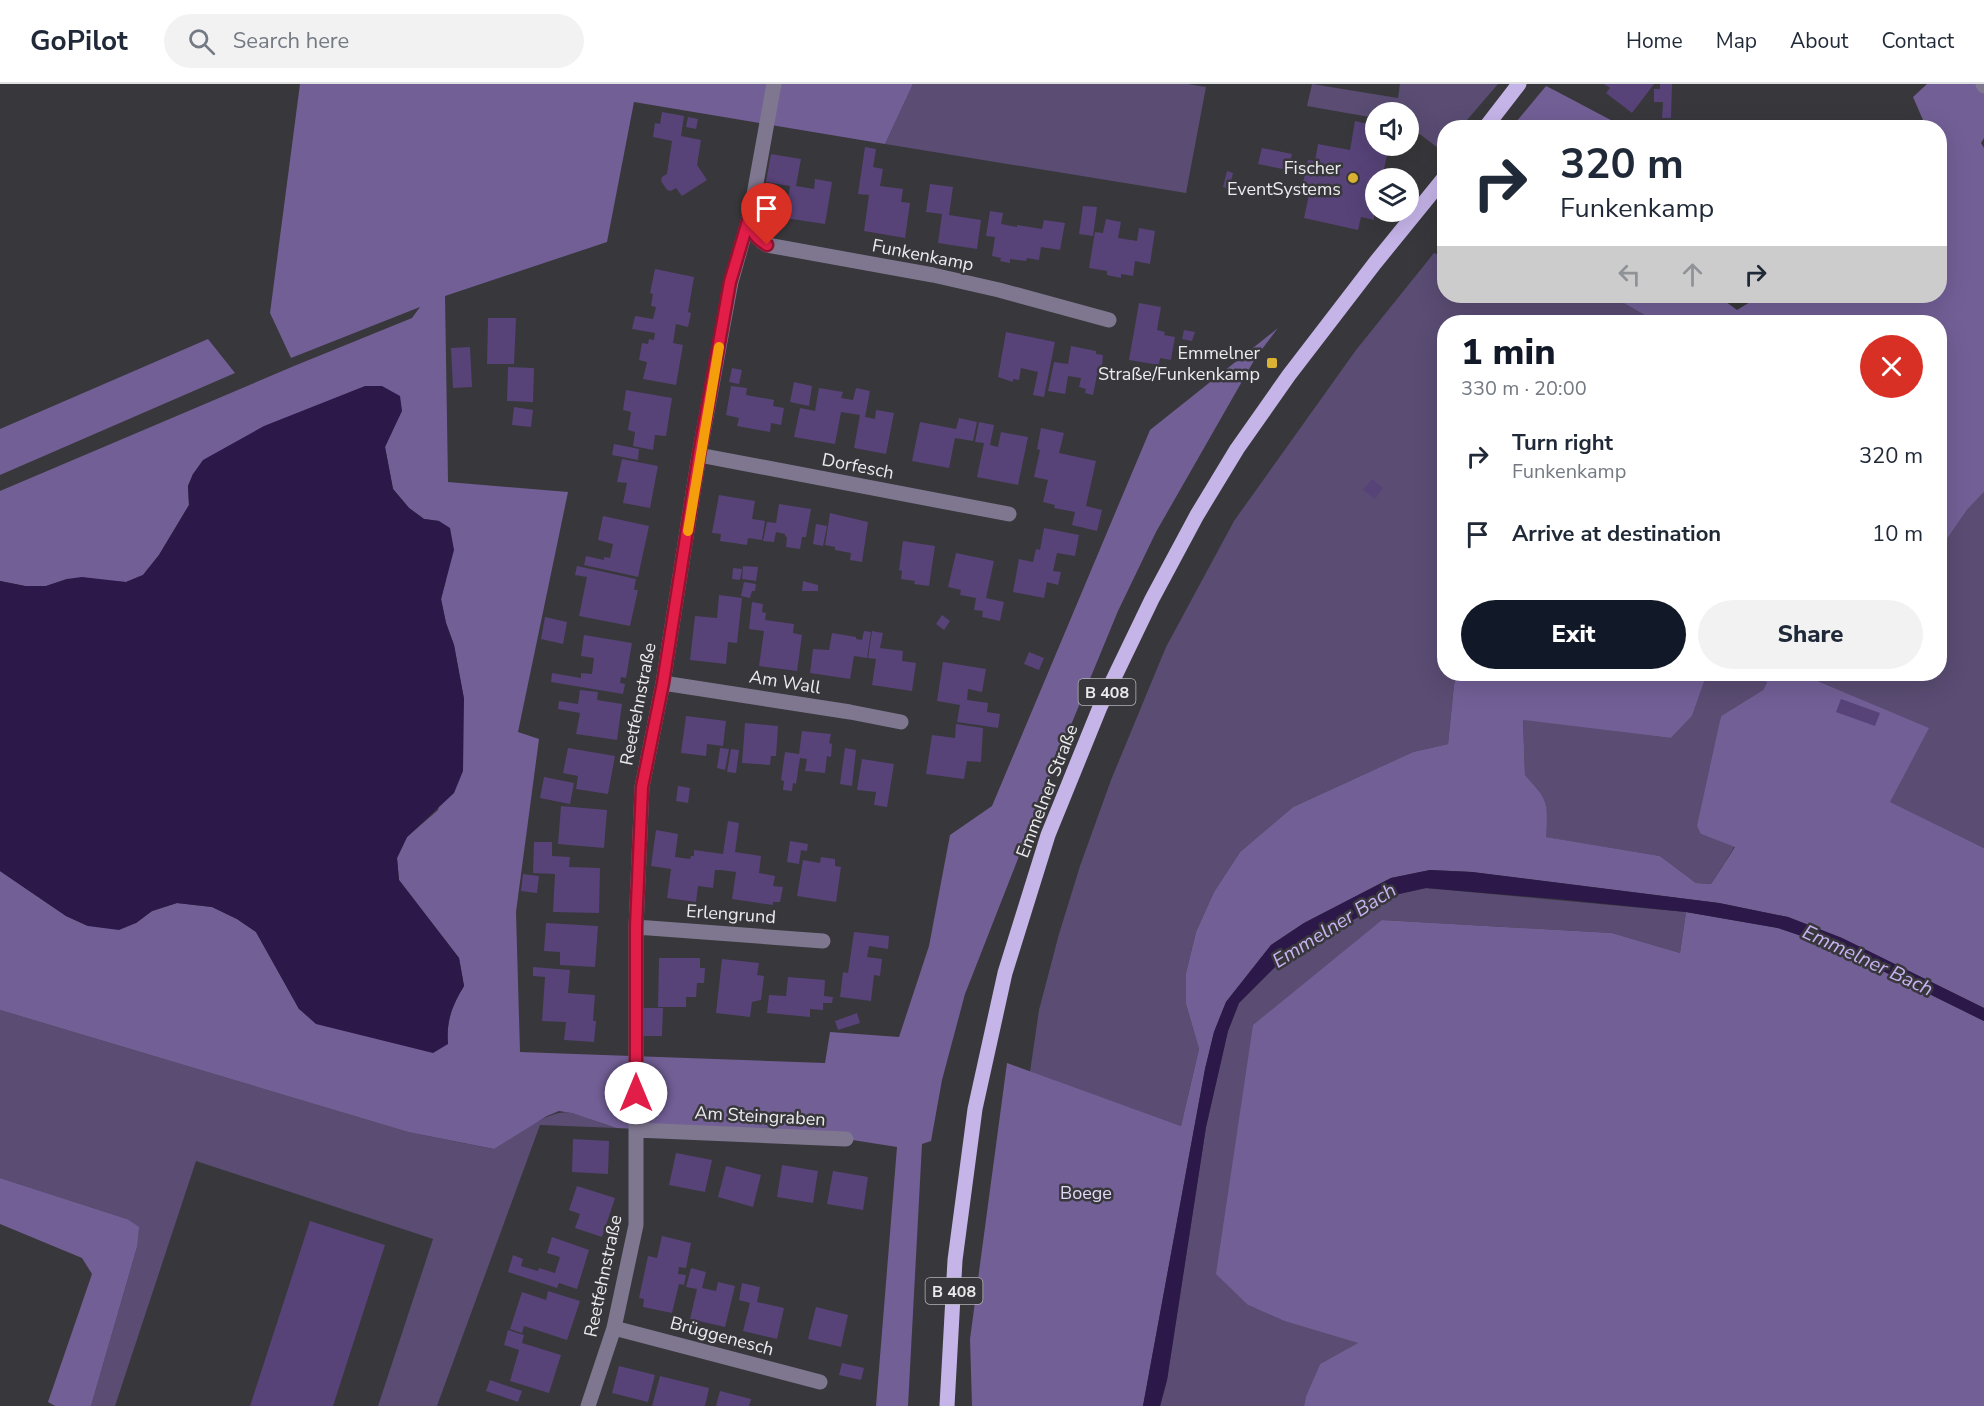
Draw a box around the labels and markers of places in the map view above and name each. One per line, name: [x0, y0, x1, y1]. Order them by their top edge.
place label: Fischer EventSystems: [1227, 156, 1342, 201]
marker: Fischer EventSystems: [1346, 171, 1360, 185]
pin: [741, 183, 792, 245]
place label: Emmelner Straße/Funkenkamp: [1098, 341, 1261, 386]
marker: Emmelner Straße/Funkenkamp: [1265, 356, 1279, 370]

